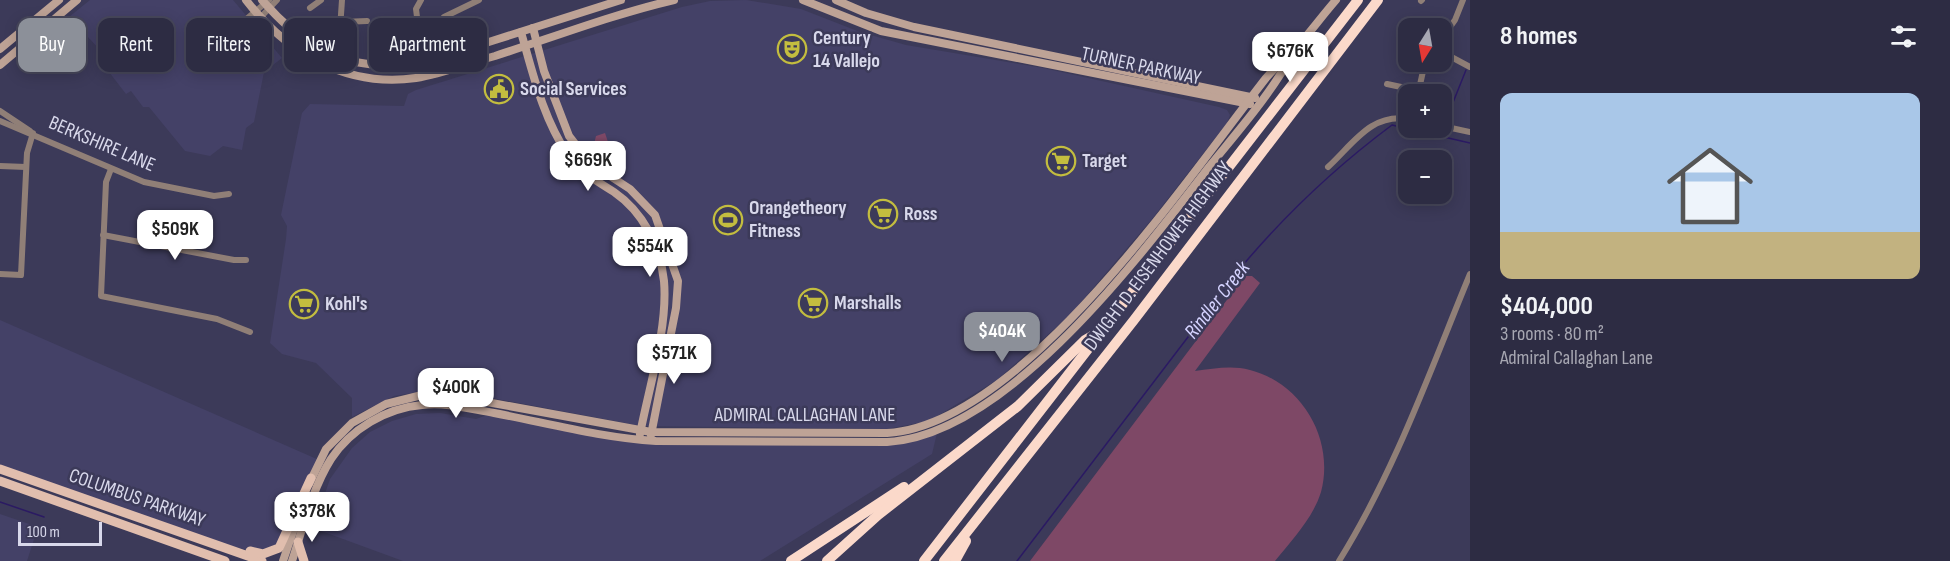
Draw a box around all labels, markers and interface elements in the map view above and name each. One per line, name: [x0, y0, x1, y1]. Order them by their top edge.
chip: Buy: [18, 18, 86, 72]
chip: Rent: [98, 18, 174, 72]
chip: Filters: [186, 18, 272, 72]
chip: New: [284, 18, 357, 72]
chip: Apartment: [369, 18, 487, 72]
north arrow: [1398, 18, 1452, 72]
map controls: [1398, 18, 1452, 204]
icon: filters: [1887, 20, 1920, 53]
text: 8 homes: [1500, 21, 1578, 52]
place label: Century 14 Vallejo: [813, 26, 880, 73]
pin: $676K: [1248, 32, 1332, 83]
theatre icon: Century 14 Vallejo: [776, 33, 808, 65]
text: $676K: [1266, 39, 1314, 63]
street label: TURNER PARKWAY: [1079, 42, 1204, 91]
public building icon: Social Services: [483, 73, 515, 105]
place label: Social Services: [520, 77, 627, 101]
button: +: [1398, 84, 1452, 138]
street label: BERKSHIRE LANE: [45, 111, 159, 177]
icon: home: [1656, 132, 1764, 240]
pin: $669K: [546, 141, 630, 192]
supermarket icon: Target: [1045, 145, 1077, 177]
text: $669K: [564, 148, 612, 172]
place label: Target: [1082, 149, 1127, 173]
button: −: [1398, 150, 1452, 204]
street label: DWIGHT D. EISENHOWER HIGHWAY: [1079, 156, 1237, 355]
place label: Orangetheory Fitness: [749, 196, 847, 243]
supermarket icon: Ross: [867, 198, 899, 230]
place label: Ross: [904, 202, 938, 226]
sports icon: Orangetheory Fitness: [712, 204, 744, 236]
pin: $509K: [133, 210, 217, 261]
text: $509K: [151, 217, 199, 241]
pin: $554K: [608, 227, 692, 278]
text: $554K: [627, 234, 673, 258]
water label: Rindler Creek: [1179, 255, 1256, 344]
supermarket icon: Marshalls: [797, 287, 829, 319]
supermarket icon: Kohl's: [288, 288, 320, 320]
place label: Marshalls: [834, 291, 902, 315]
text: $404,000: [1500, 291, 1593, 322]
place label: Kohl's: [325, 292, 368, 316]
pin: $404K: [960, 312, 1044, 363]
text: $404K: [978, 319, 1026, 343]
text: 3 rooms · 80 m²: [1500, 322, 1604, 346]
pin: $571K: [632, 334, 716, 385]
text: $571K: [651, 341, 697, 365]
text: Admiral Callaghan Lane: [1500, 346, 1653, 370]
pin: $400K: [414, 368, 498, 419]
text: $400K: [432, 375, 480, 399]
street label: ADMIRAL CALLAGHAN LANE: [714, 403, 895, 427]
street label: COLUMBUS PARKWAY: [66, 463, 209, 533]
pin: $378K: [270, 492, 354, 543]
text: $378K: [288, 499, 336, 523]
scale bar: [18, 519, 102, 546]
text: 100 m: [27, 523, 60, 542]

